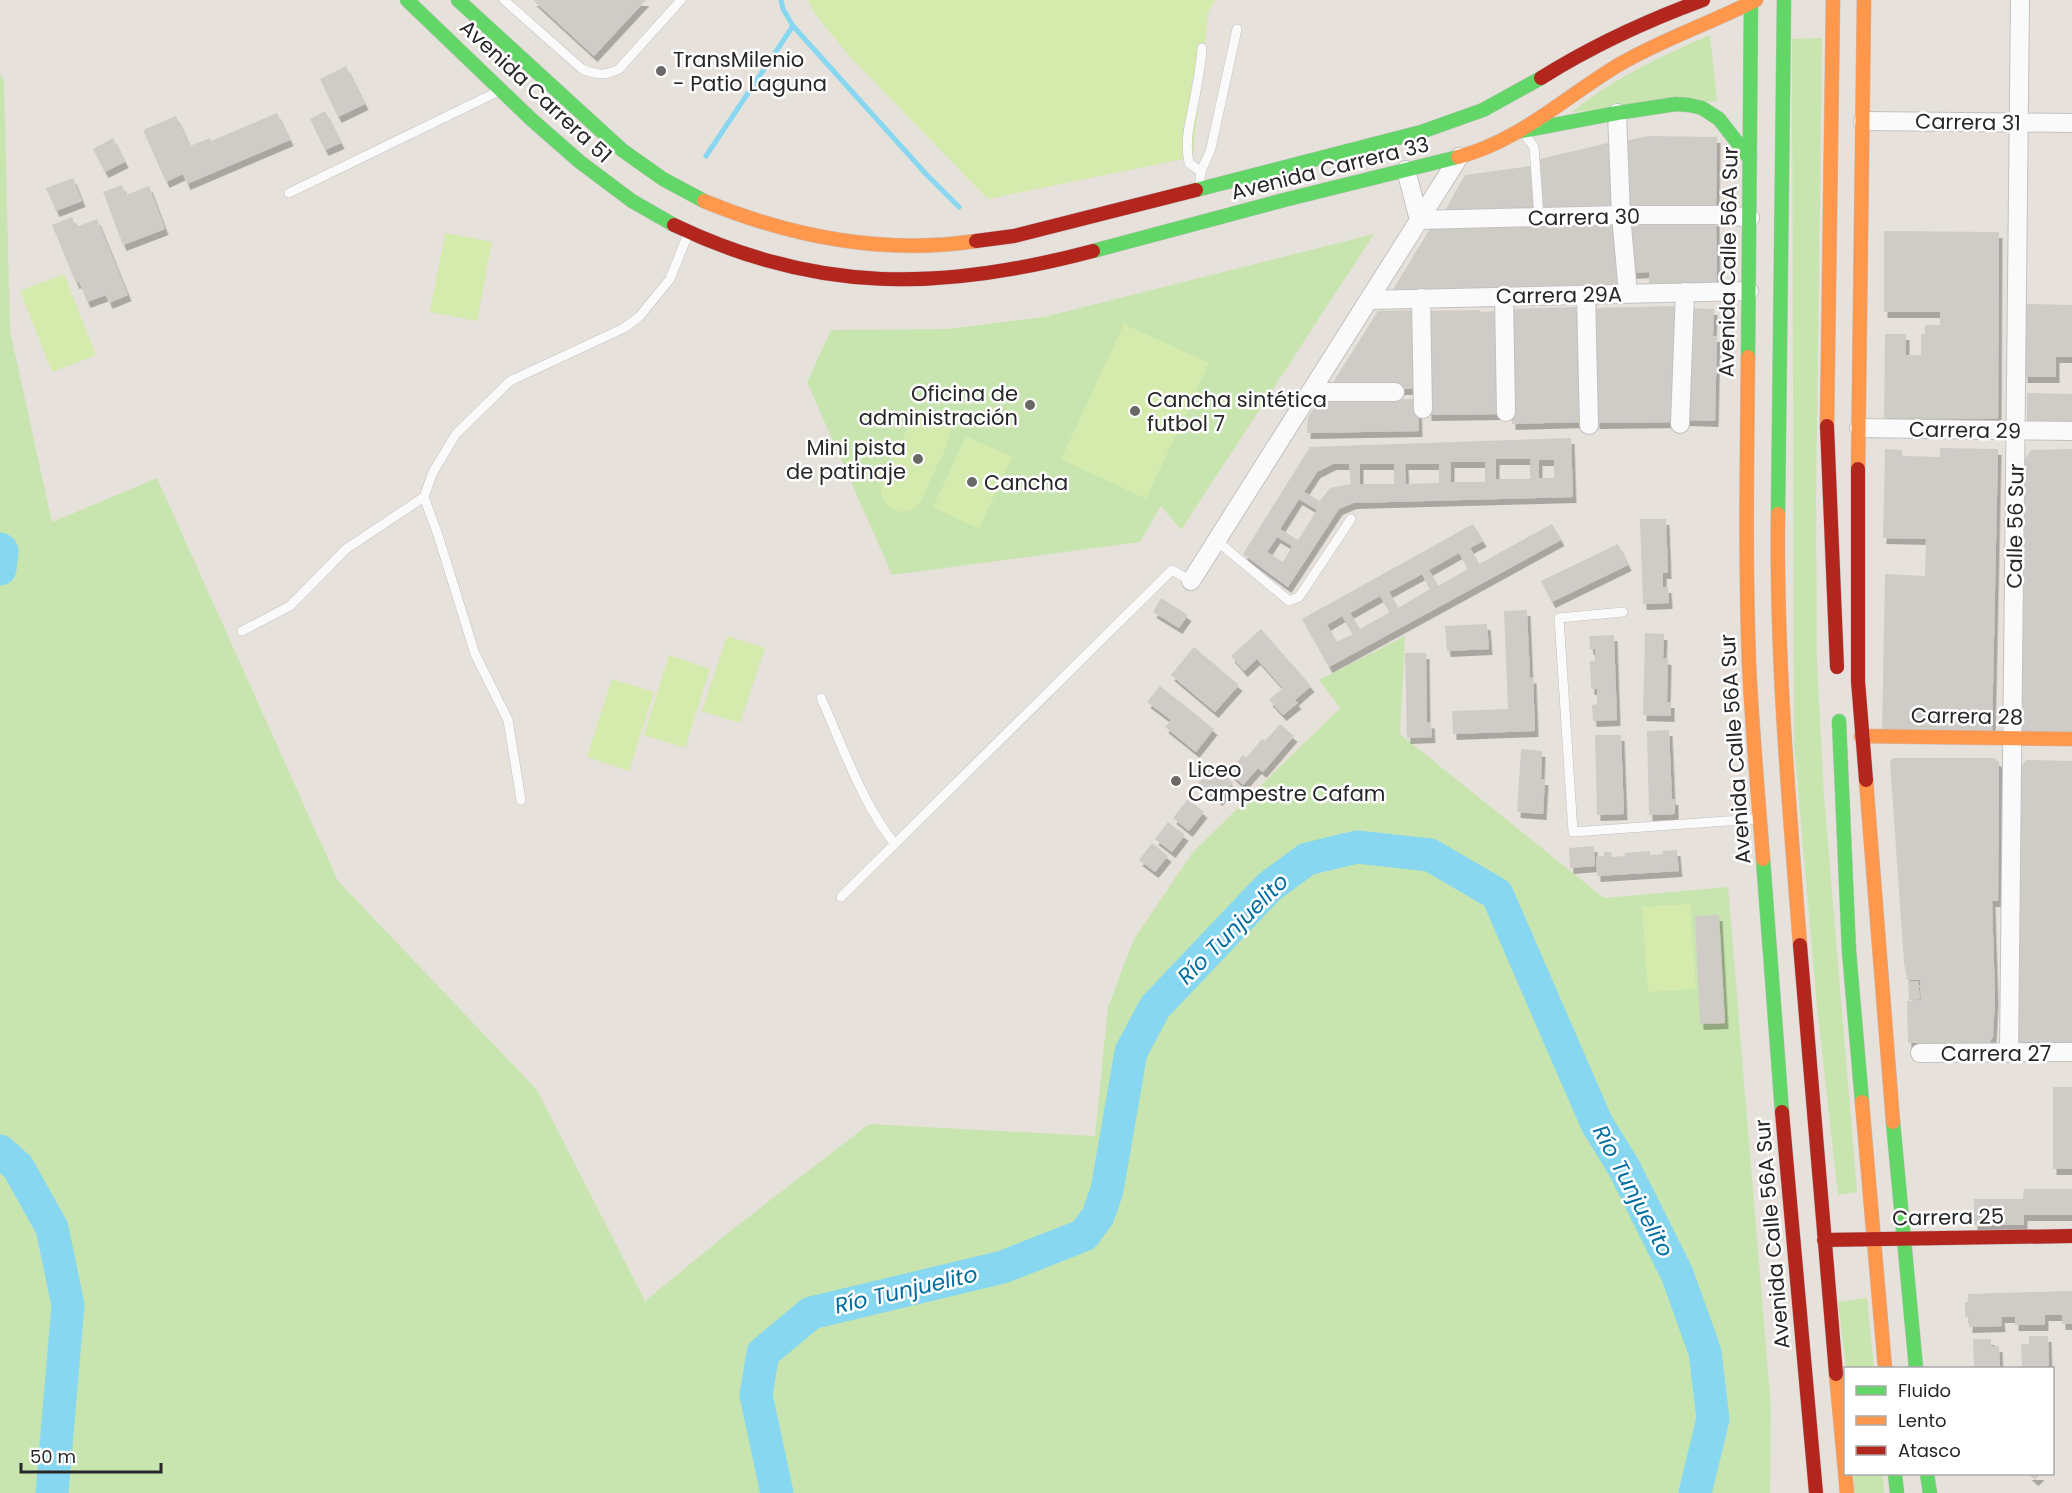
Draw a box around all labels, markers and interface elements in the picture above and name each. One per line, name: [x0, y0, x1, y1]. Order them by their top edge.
street label: Avenida Carrera 51: [454, 13, 618, 169]
place label: TransMilenio - Patio Laguna: [673, 45, 827, 98]
marker: TransMilenio - Patio Laguna: [654, 64, 668, 78]
street label: Carrera 31: [1915, 107, 2021, 137]
street label: Avenida Carrera 33: [1228, 129, 1432, 207]
street label: Avenida Calle 56A Sur: [1711, 146, 1745, 378]
street label: Carrera 30: [1528, 202, 1640, 232]
street label: Carrera 29A: [1496, 279, 1622, 311]
place label: Oficina de administración: [859, 379, 1018, 432]
place label: Cancha sintética futbol 7: [1147, 385, 1327, 438]
marker: Oficina de administración: [1023, 398, 1037, 412]
marker: Cancha sintética futbol 7: [1128, 404, 1142, 418]
street label: Carrera 29: [1909, 415, 2021, 445]
place label: Mini pista de patinaje: [786, 433, 906, 486]
marker: Mini pista de patinaje: [911, 452, 925, 466]
street label: Calle 56 Sur: [1999, 463, 2031, 589]
place label: Cancha: [984, 468, 1068, 497]
marker: Cancha: [965, 475, 979, 489]
street label: Avenida Calle 56A Sur: [1712, 633, 1758, 865]
street label: Carrera 28: [1911, 701, 2023, 731]
place label: Liceo Campestre Cafam: [1188, 755, 1385, 808]
marker: Liceo Campestre Cafam: [1169, 774, 1183, 788]
water label: Río Tunjuelito: [1171, 867, 1295, 991]
street label: Carrera 27: [1941, 1039, 2051, 1068]
street label: Avenida Calle 56A Sur: [1747, 1118, 1797, 1350]
water label: Río Tunjuelito: [1585, 1119, 1681, 1263]
street label: Carrera 25: [1892, 1202, 2004, 1232]
water label: Río Tunjuelito: [832, 1259, 980, 1321]
legend: [1844, 1367, 2054, 1475]
text: Fluido: [1898, 1378, 1951, 1403]
text: Lento: [1898, 1408, 1947, 1433]
scale bar: [21, 1436, 160, 1474]
text: Atasco: [1898, 1438, 1961, 1463]
text: 50 m: [30, 1444, 76, 1469]

